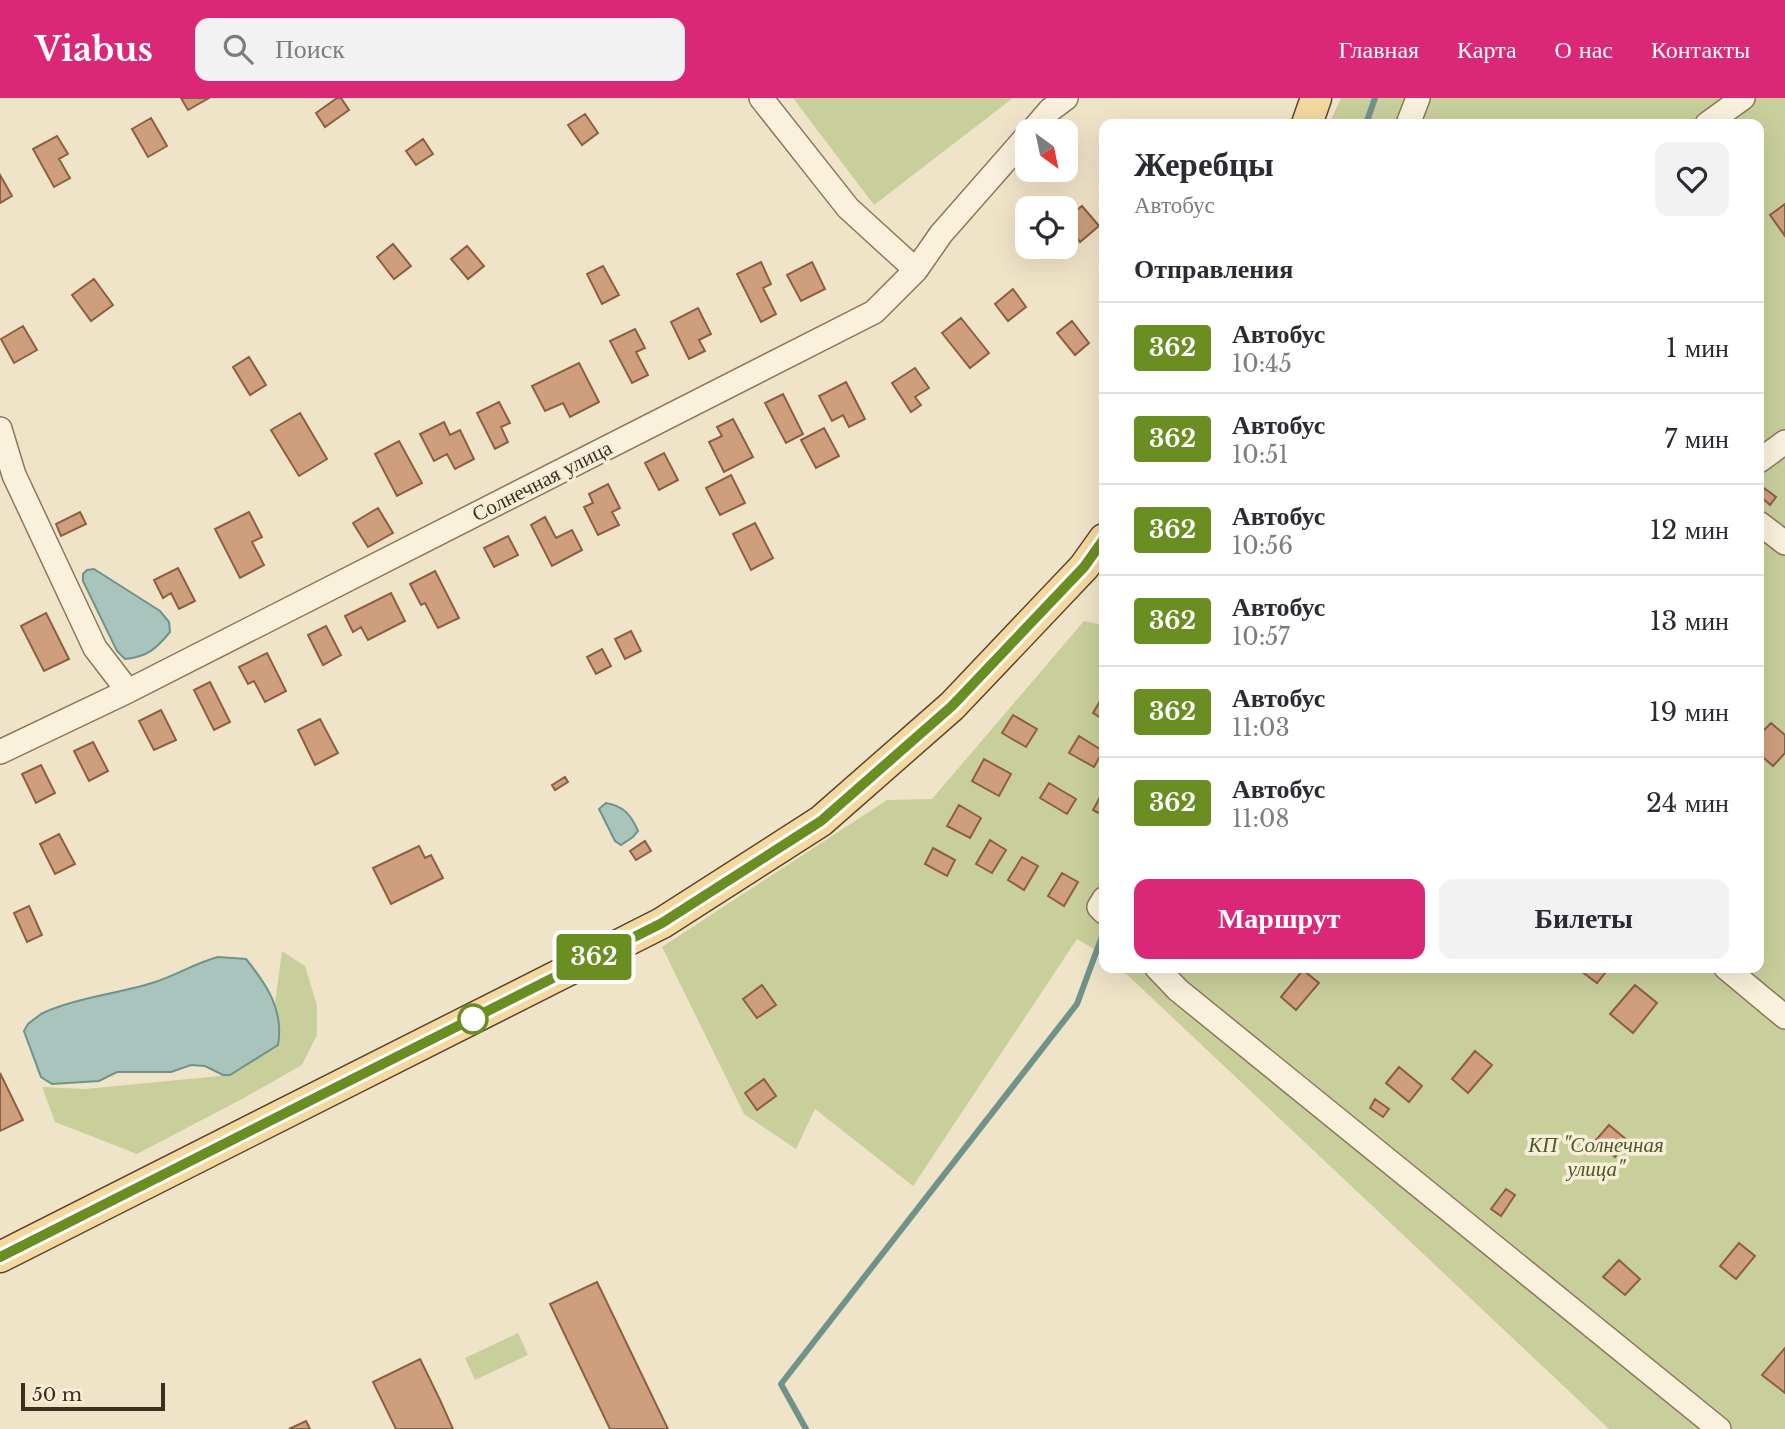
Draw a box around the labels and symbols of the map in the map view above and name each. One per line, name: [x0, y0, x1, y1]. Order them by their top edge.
north arrow: [1015, 119, 1078, 182]
street label: Солнечная улица: [468, 434, 617, 527]
line badge: 362: [554, 934, 634, 980]
unlabelled marker: [458, 1004, 488, 1034]
park label: КП "Солнечная улица": [1527, 1132, 1664, 1182]
scale bar: [21, 1380, 164, 1412]

